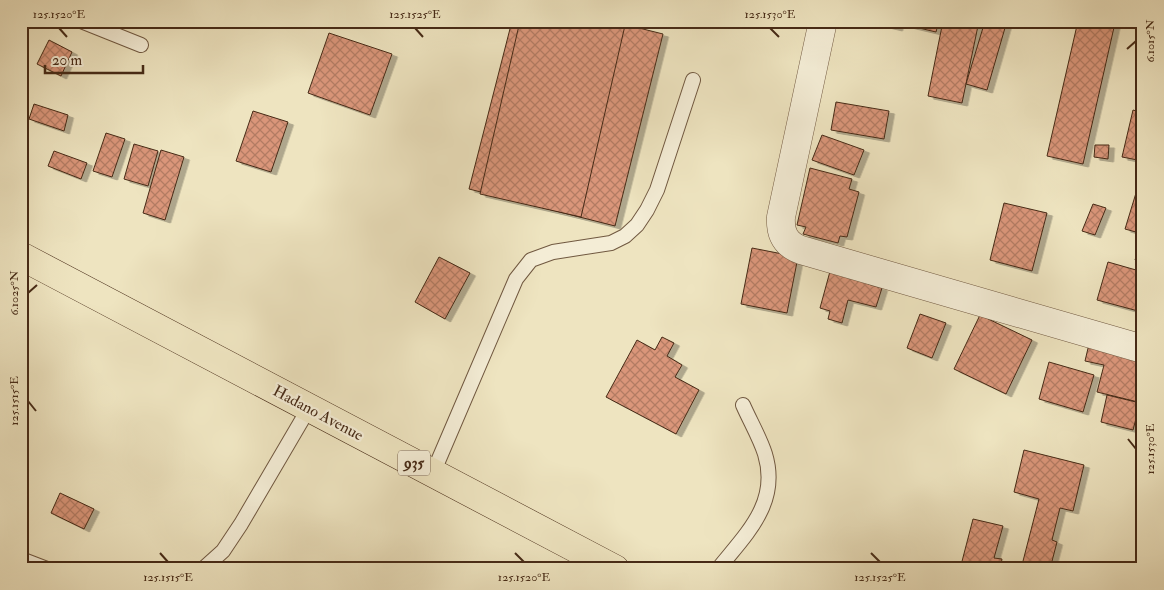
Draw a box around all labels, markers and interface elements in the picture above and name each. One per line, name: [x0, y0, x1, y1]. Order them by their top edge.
text: 125.1520°E: [33, 7, 86, 22]
text: 125.1525°E: [389, 7, 441, 22]
text: 125.1530°E: [745, 7, 796, 22]
text: 6.1015°N: [1143, 19, 1158, 63]
scale bar: [45, 42, 142, 74]
text: 20 m: [52, 51, 82, 70]
text: 6.1025°N: [7, 270, 22, 316]
text: 125.1515°E: [7, 376, 22, 426]
street label: Hadano Avenue: [269, 381, 367, 445]
text: 125.1530°E: [1143, 423, 1158, 474]
road number: 935: [398, 450, 430, 476]
text: 125.1515°E: [143, 570, 193, 585]
text: 125.1520°E: [498, 570, 551, 585]
text: 125.1525°E: [854, 570, 906, 585]

